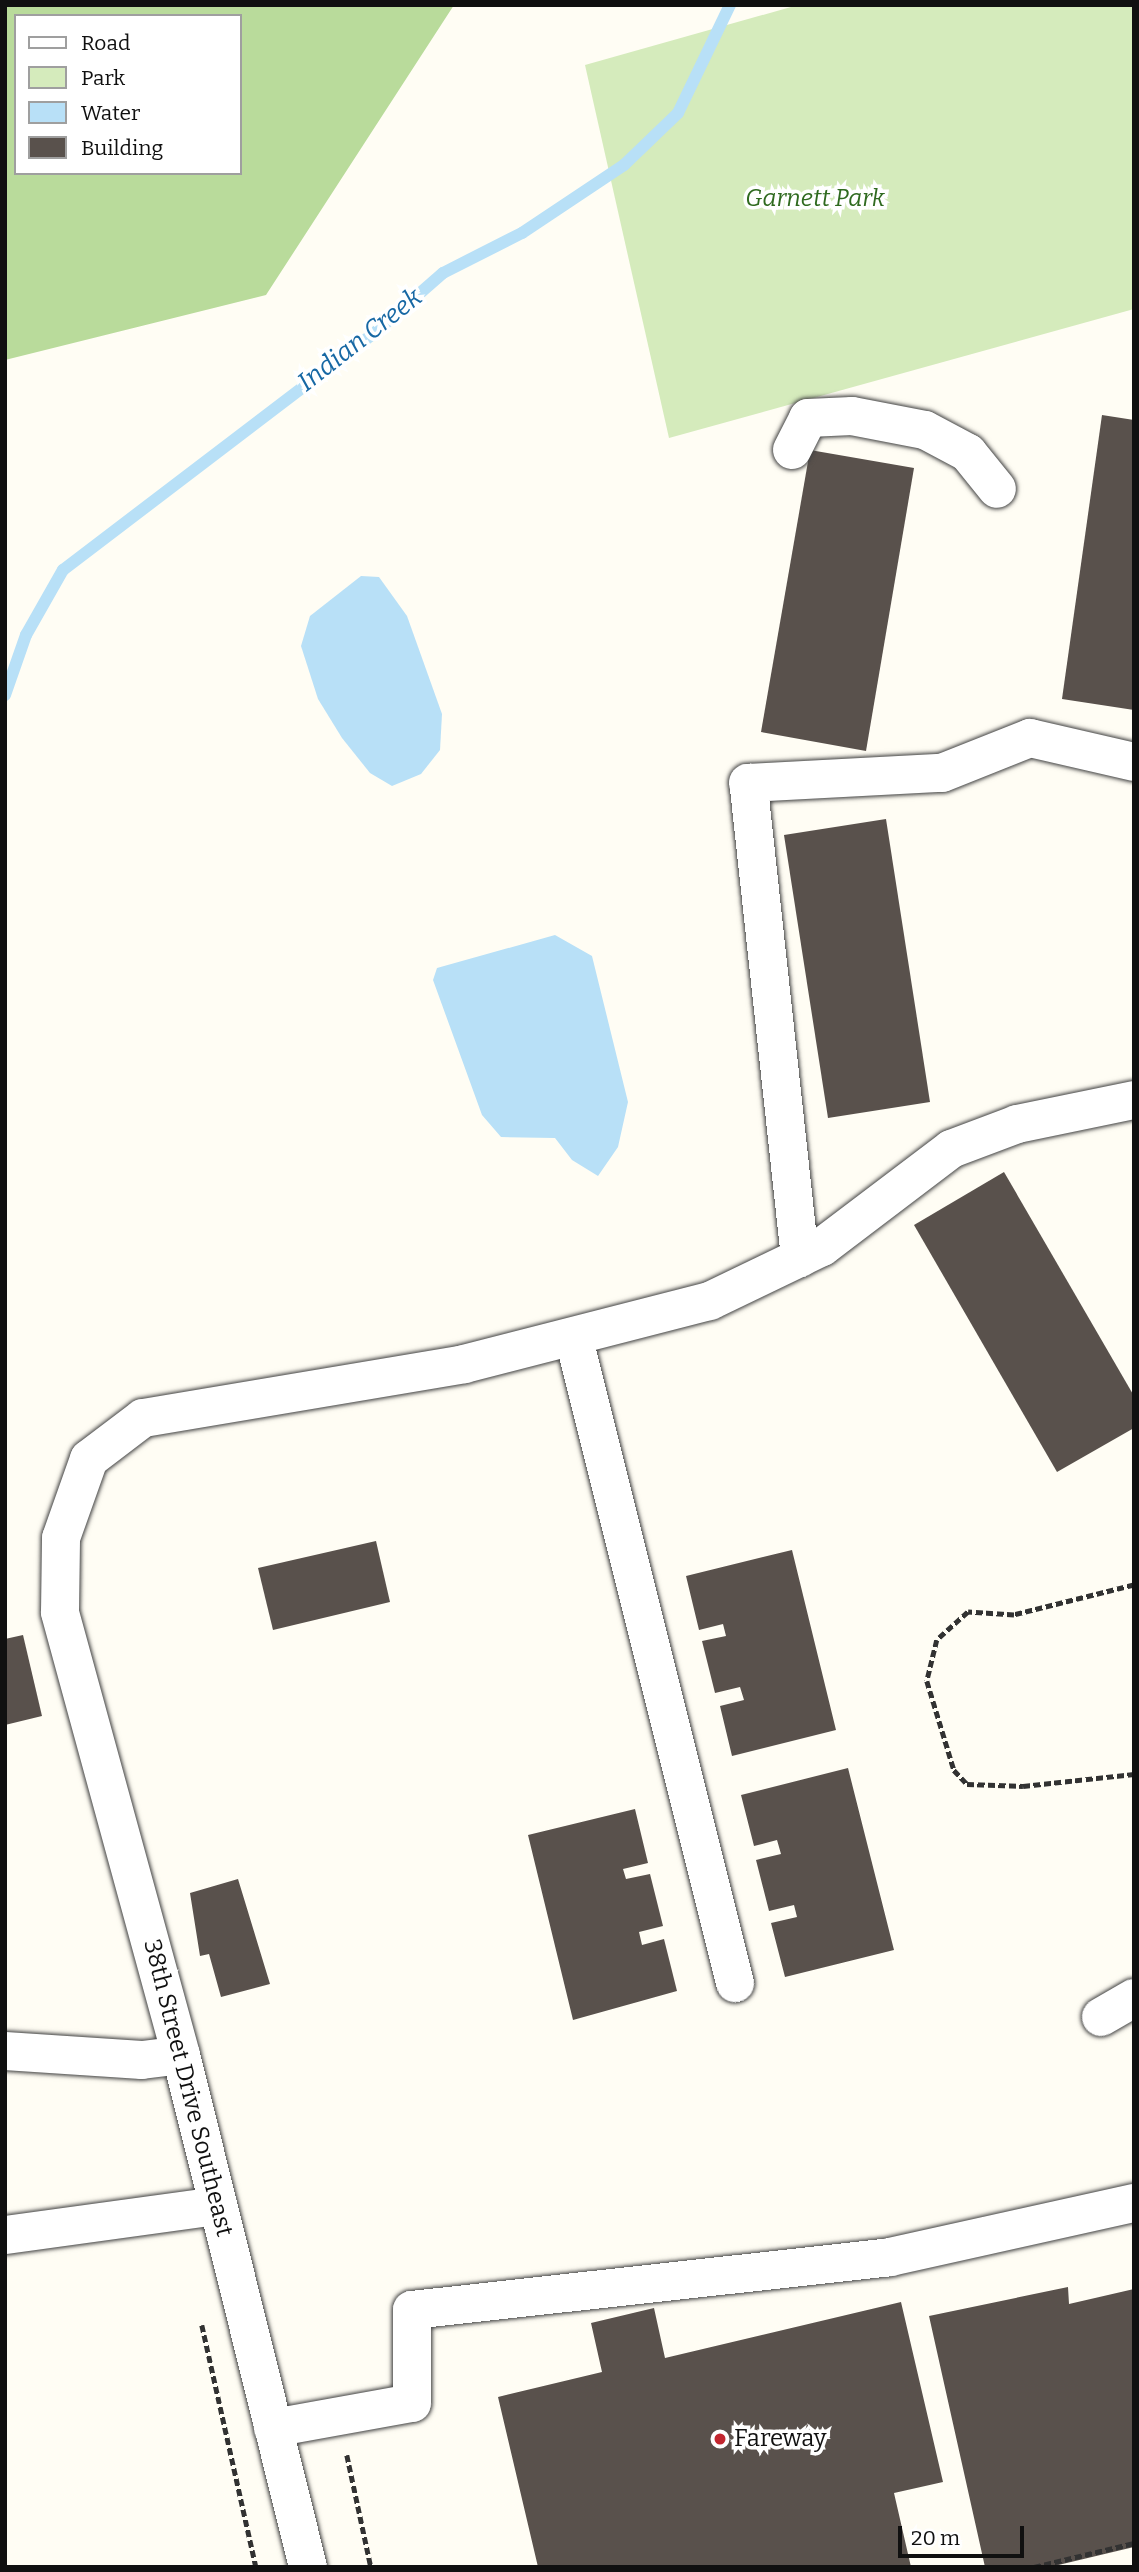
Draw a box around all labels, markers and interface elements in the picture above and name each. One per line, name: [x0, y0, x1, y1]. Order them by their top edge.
legend: [14, 14, 242, 175]
text: Road: [81, 30, 130, 56]
text: Park: [81, 65, 125, 91]
text: Water: [81, 100, 140, 126]
text: Building: [81, 135, 163, 161]
park label: Garnett Park: [745, 185, 885, 213]
water label: Indian Creek: [292, 282, 428, 398]
street label: 38th Street Drive Southeast: [137, 1936, 239, 2240]
place label: Fareway: [734, 2425, 826, 2453]
marker: Fareway: [712, 2431, 728, 2447]
scale bar: [901, 2512, 1027, 2556]
text: 20 m: [911, 2525, 960, 2551]

